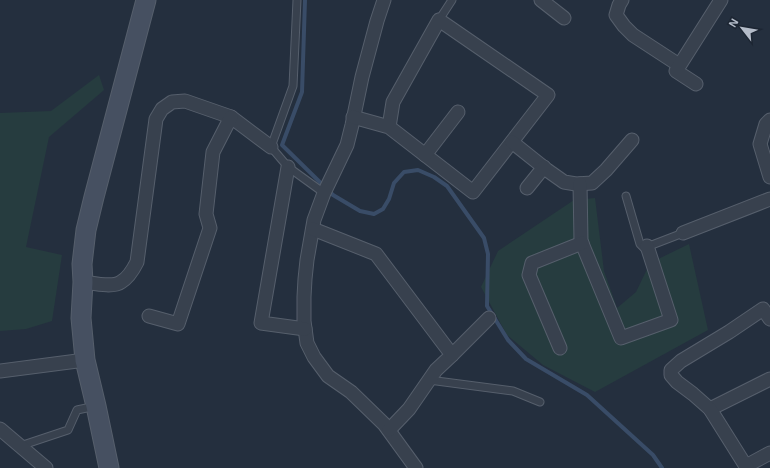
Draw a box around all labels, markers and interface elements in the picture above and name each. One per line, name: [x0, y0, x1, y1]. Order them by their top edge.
north arrow: [722, 8, 762, 48]
text: N: [726, 16, 741, 29]

